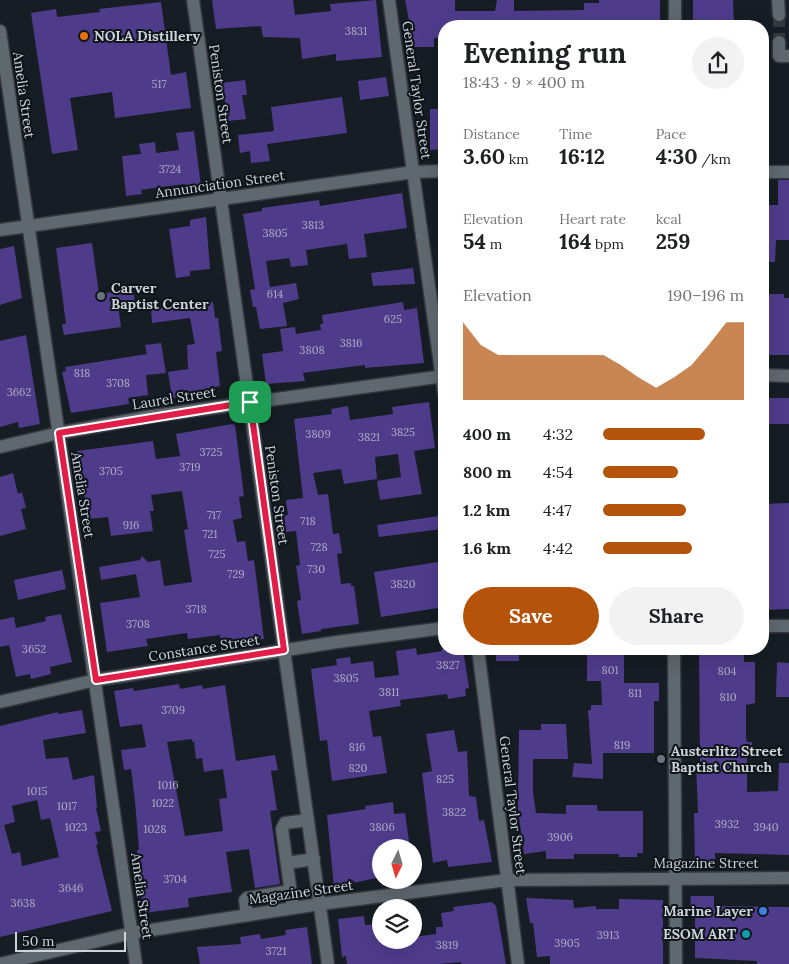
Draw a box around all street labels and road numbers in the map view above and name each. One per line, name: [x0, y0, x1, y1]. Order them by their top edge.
street label: General Taylor Street: [398, 20, 436, 161]
street label: Peniston Street: [205, 43, 237, 146]
street label: Amelia Street: [9, 50, 39, 140]
street label: Annunciation Street: [153, 166, 286, 202]
street label: Laurel Street: [131, 382, 218, 414]
street label: Peniston Street: [261, 444, 293, 547]
street label: Amelia Street: [67, 450, 99, 540]
street label: Constance Street: [147, 630, 262, 666]
street label: General Taylor Street: [496, 735, 531, 876]
street label: Amelia Street: [127, 851, 157, 941]
street label: Magazine Street: [653, 854, 759, 872]
street label: Magazine Street: [247, 876, 355, 908]

